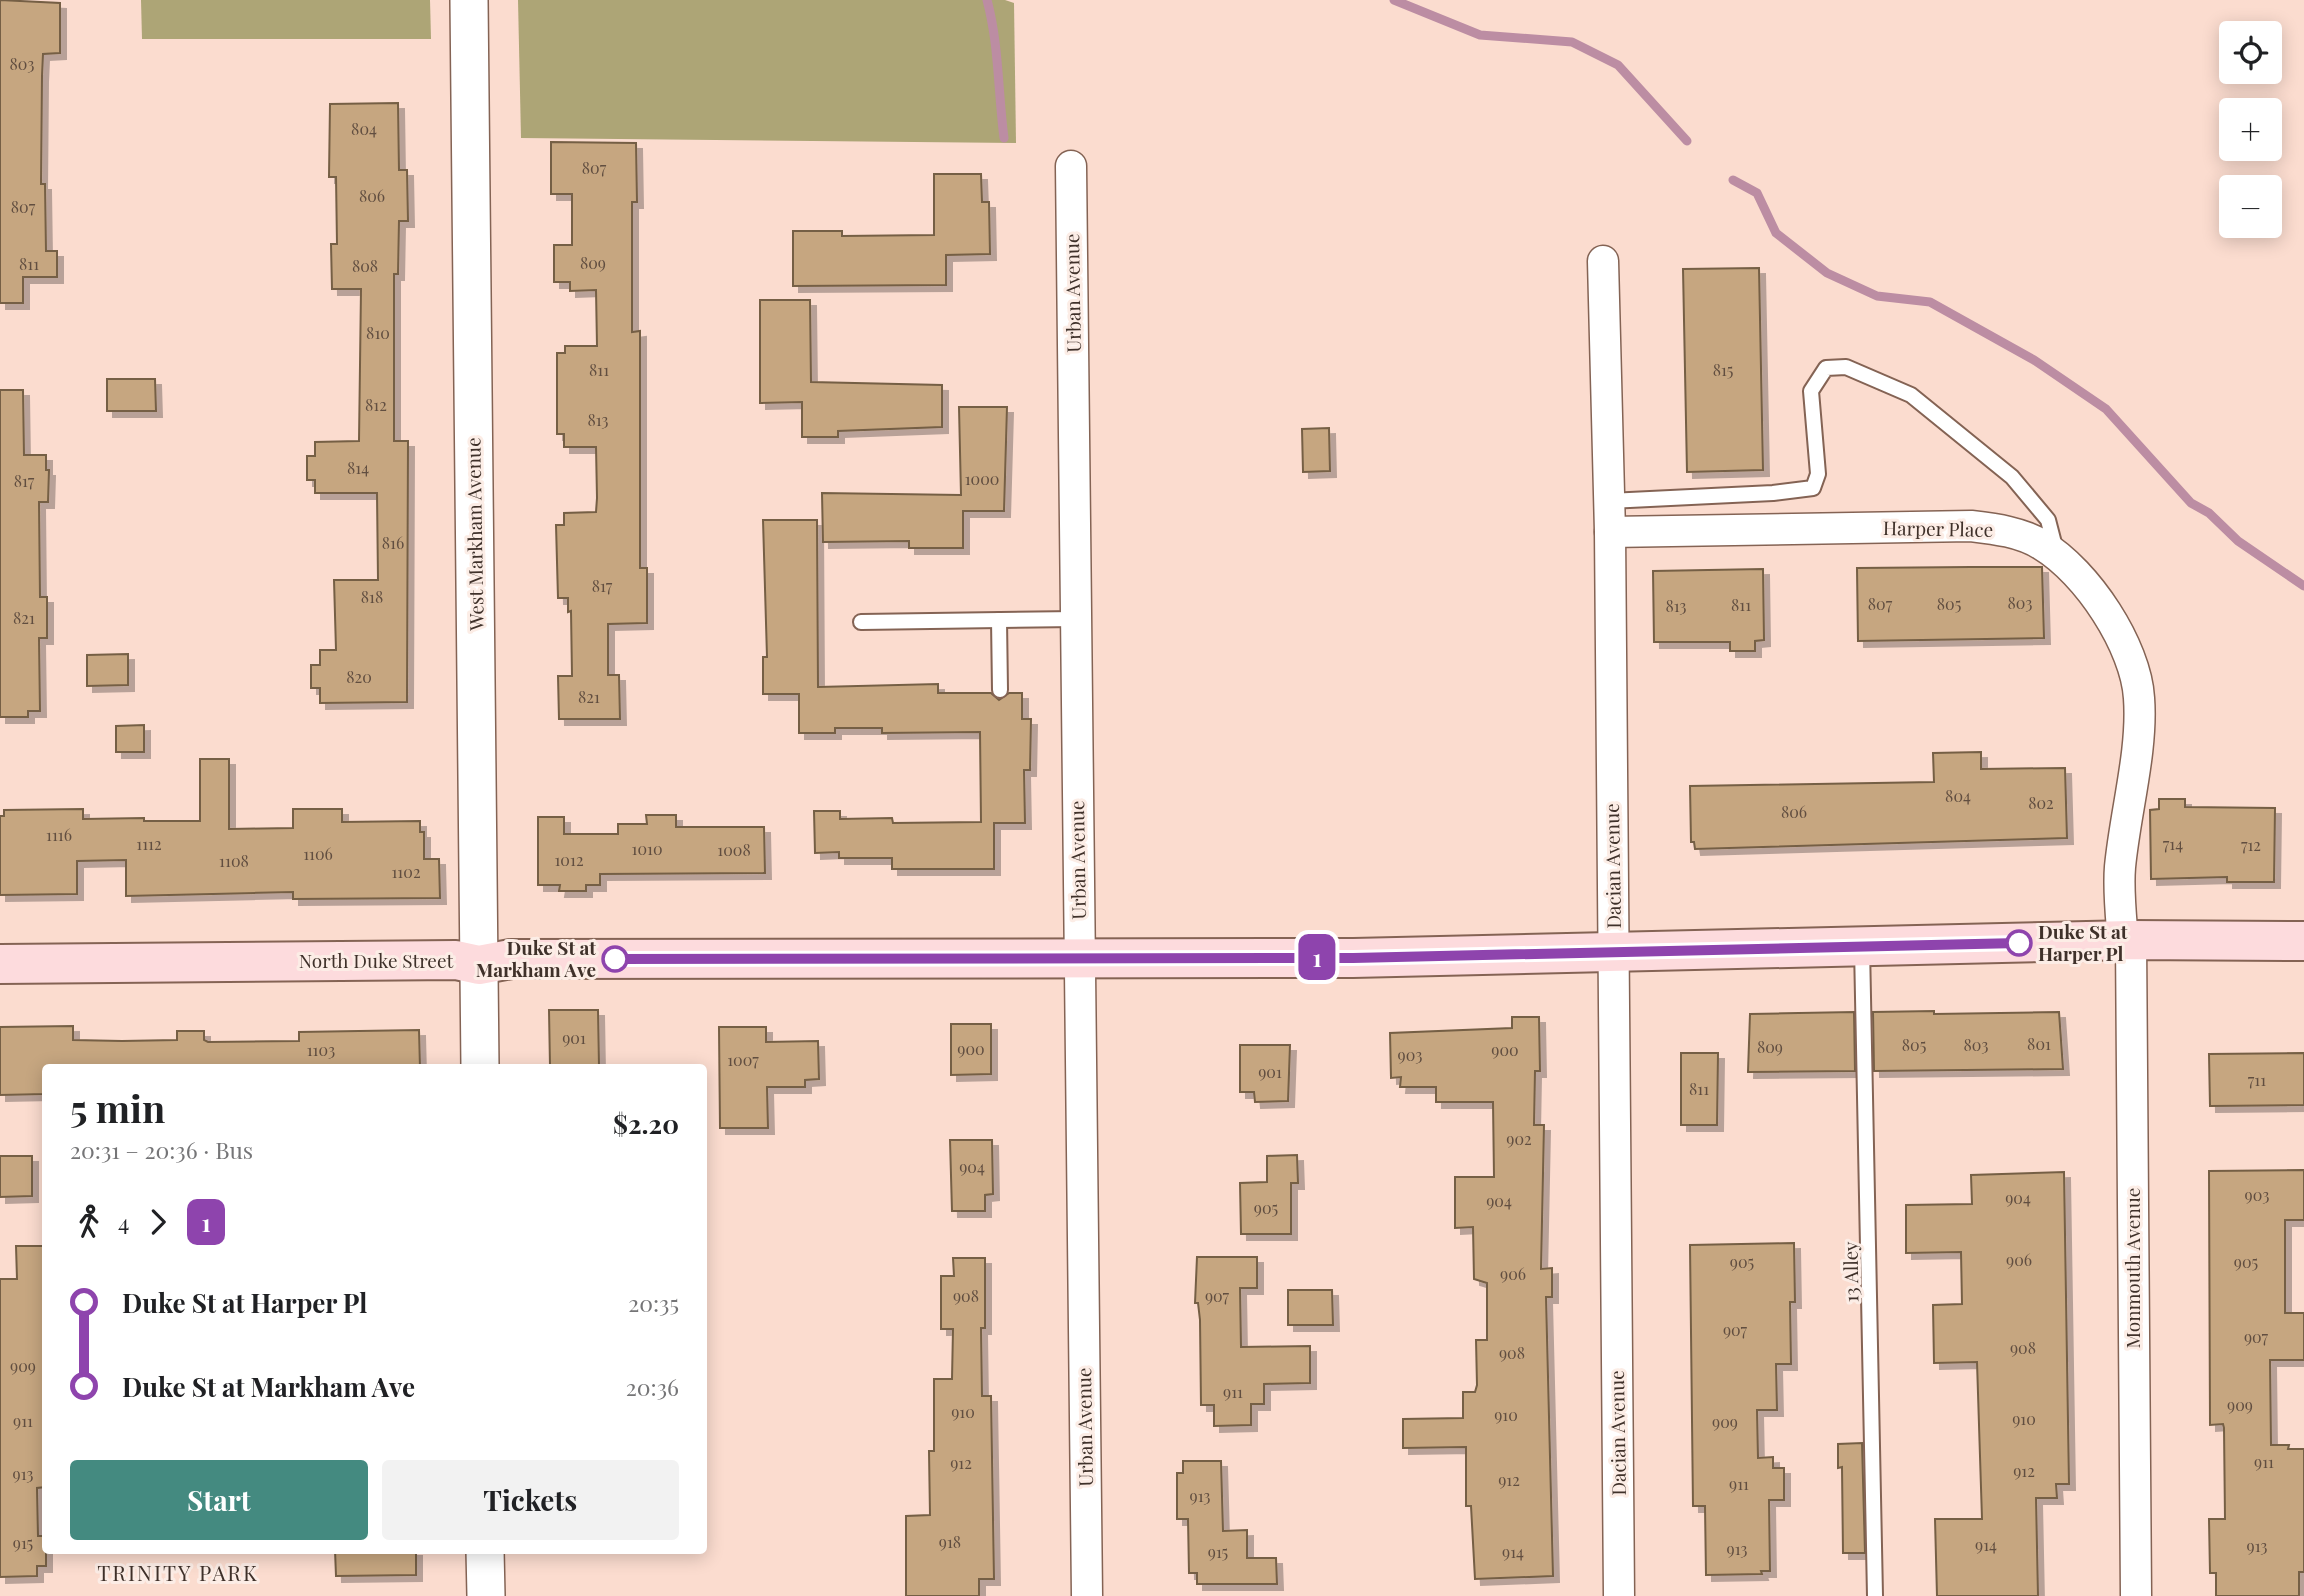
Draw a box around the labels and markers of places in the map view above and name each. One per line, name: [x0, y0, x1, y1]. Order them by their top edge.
place label: Duke St at Harper Pl: [2038, 918, 2128, 966]
marker: Duke St at Harper Pl: [2006, 930, 2032, 956]
place label: Duke St at Markham Ave: [476, 934, 596, 982]
marker: Duke St at Markham Ave: [602, 946, 628, 972]

